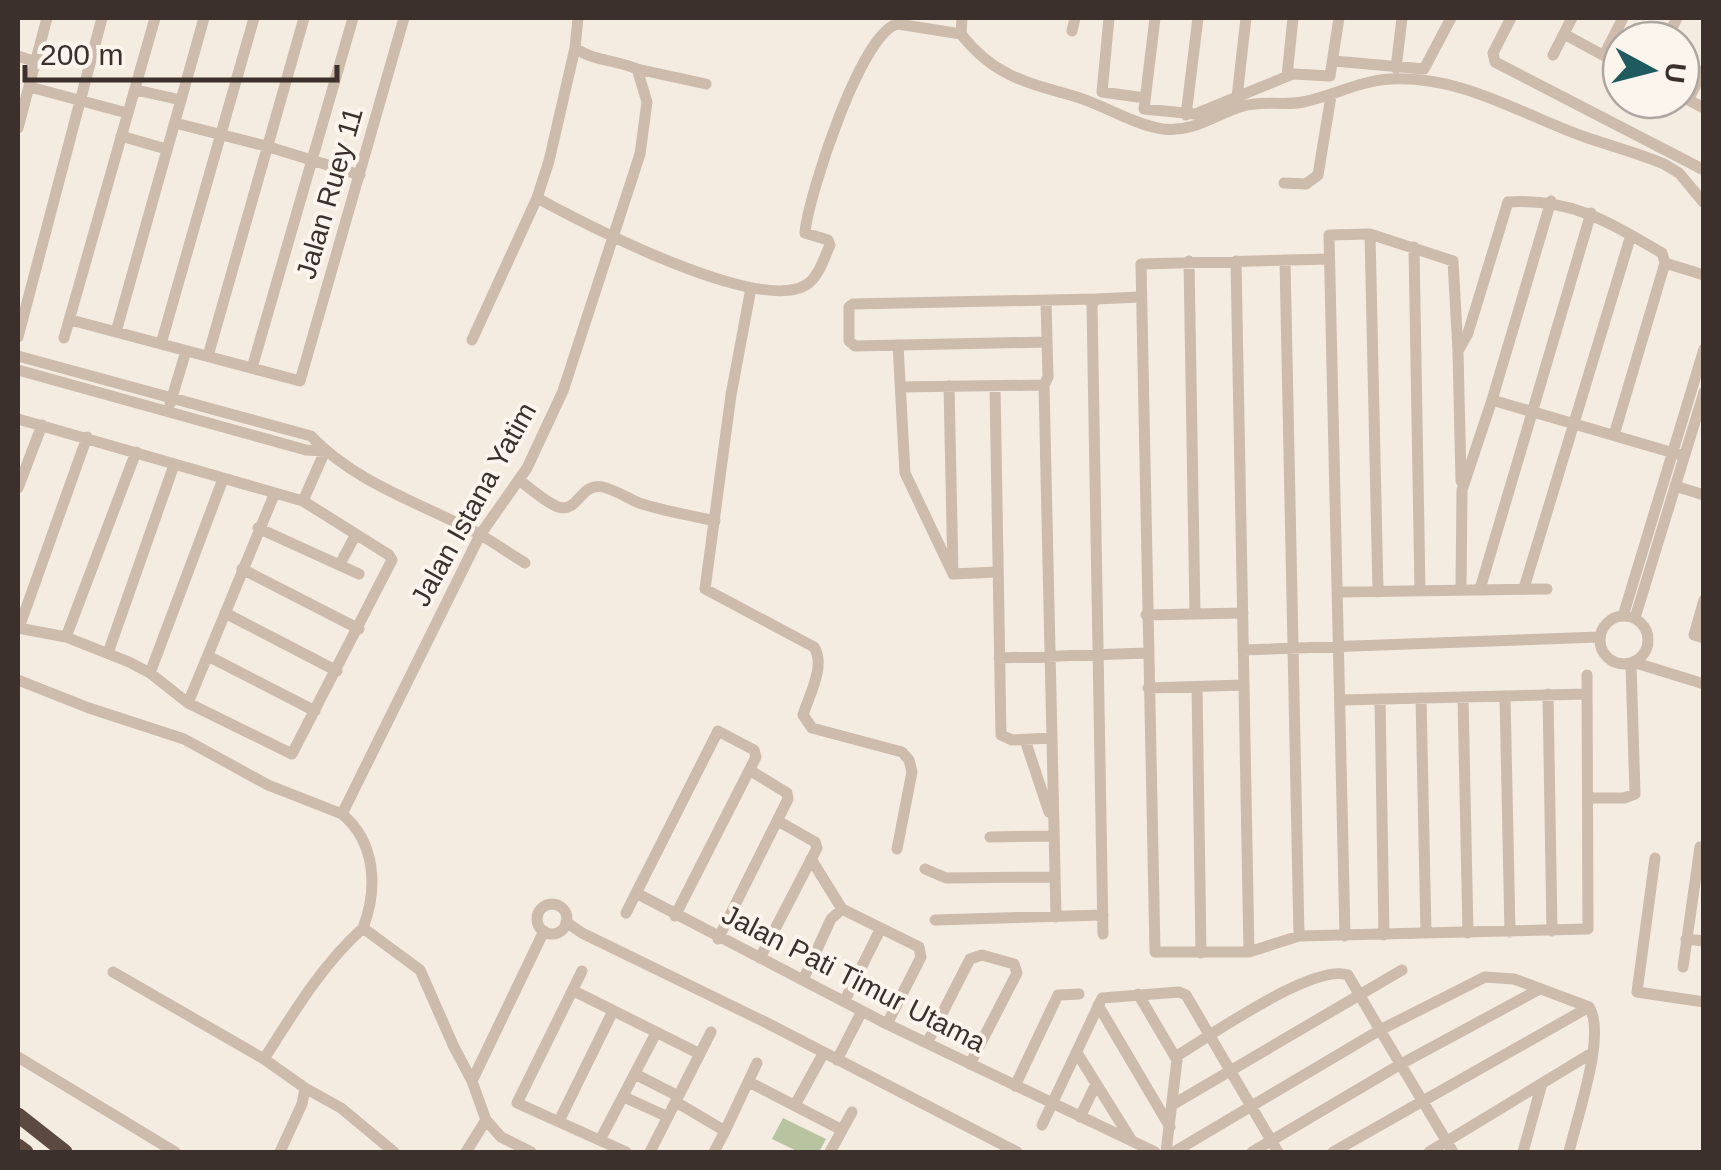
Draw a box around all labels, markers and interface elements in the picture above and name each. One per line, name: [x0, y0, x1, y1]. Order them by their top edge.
scale bar: [25, 20, 338, 82]
north arrow: [1601, 20, 1701, 120]
text: 200 m: [40, 38, 123, 71]
text: U: [1659, 61, 1692, 85]
street label: Jalan Ruey 11: [290, 104, 369, 282]
street label: Jalan Istana Yatim: [405, 397, 542, 611]
street label: Jalan Pati Timur Utama: [717, 899, 991, 1059]

